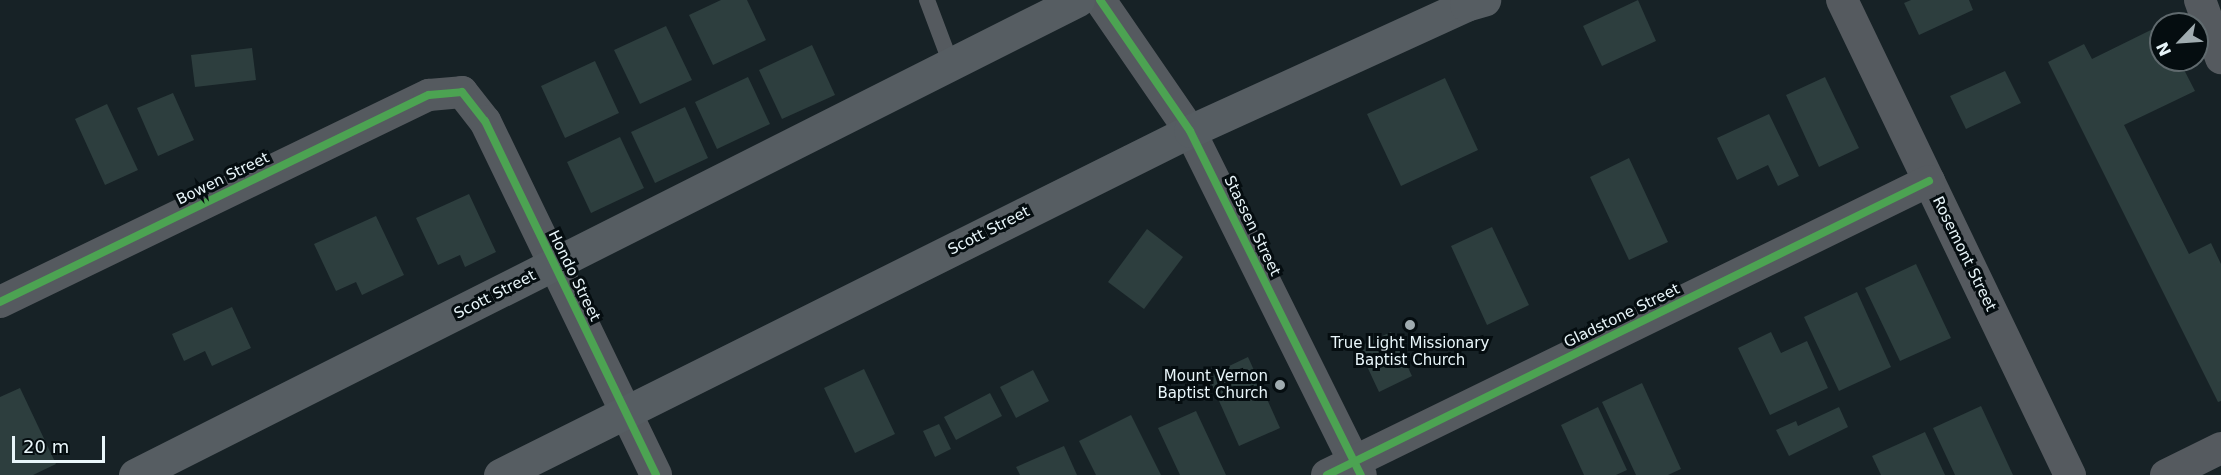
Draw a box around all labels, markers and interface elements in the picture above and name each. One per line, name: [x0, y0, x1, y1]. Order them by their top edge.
north arrow: [2149, 12, 2209, 72]
text: N: [2153, 39, 2175, 59]
street label: Bowen Street: [174, 149, 272, 209]
street label: Stassen Street: [1220, 173, 1284, 279]
street label: Rosemont Street: [1928, 194, 2000, 314]
street label: Scott Street: [945, 203, 1033, 259]
street label: Hondo Street: [544, 228, 604, 324]
street label: Scott Street: [451, 267, 539, 323]
street label: Gladstone Street: [1561, 280, 1683, 352]
marker: True Light Missionary Baptist Church: [1403, 318, 1417, 332]
place label: True Light Missionary Baptist Church: [1331, 334, 1489, 369]
place label: Mount Vernon Baptist Church: [1157, 367, 1268, 402]
marker: Mount Vernon Baptist Church: [1273, 378, 1287, 392]
scale bar: [15, 424, 108, 462]
text: 20 m: [23, 436, 69, 457]

